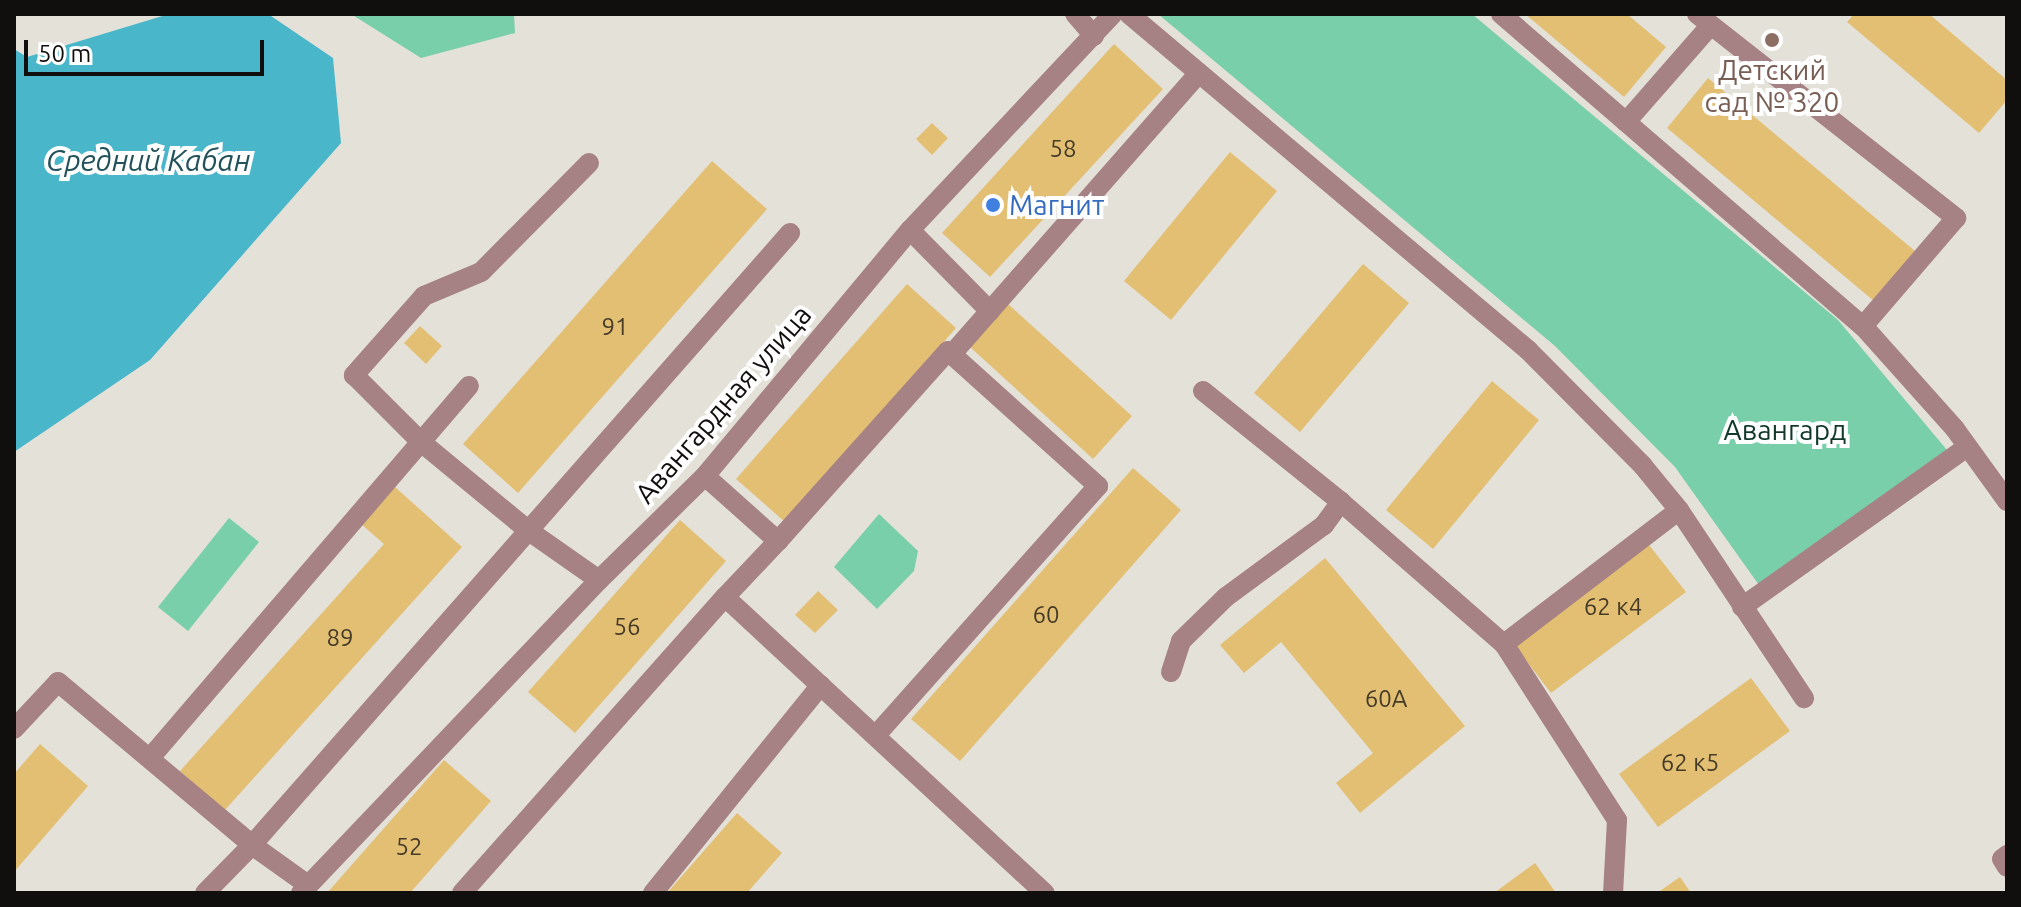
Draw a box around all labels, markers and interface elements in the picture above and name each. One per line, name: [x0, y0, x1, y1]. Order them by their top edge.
scale bar: [28, 24, 268, 74]
marker: Детский сад № 320: [1763, 31, 1781, 49]
text: 50 m: [38, 40, 91, 67]
place label: Детский сад № 320: [1705, 53, 1839, 119]
house number: 58: [1049, 135, 1077, 163]
water label: Средний Кабан: [46, 142, 250, 178]
place label: Магнит: [1009, 188, 1104, 222]
marker: Магнит: [984, 196, 1002, 214]
street label: Авангардная улица: [628, 298, 818, 510]
house number: 91: [601, 313, 629, 341]
park label: Авангард: [1724, 413, 1846, 447]
house number: 62 к4: [1584, 593, 1642, 621]
house number: 60: [1032, 601, 1060, 629]
house number: 56: [613, 613, 641, 641]
house number: 89: [326, 624, 354, 652]
house number: 60А: [1365, 685, 1407, 713]
house number: 62 к5: [1661, 749, 1719, 777]
house number: 52: [395, 833, 423, 861]

